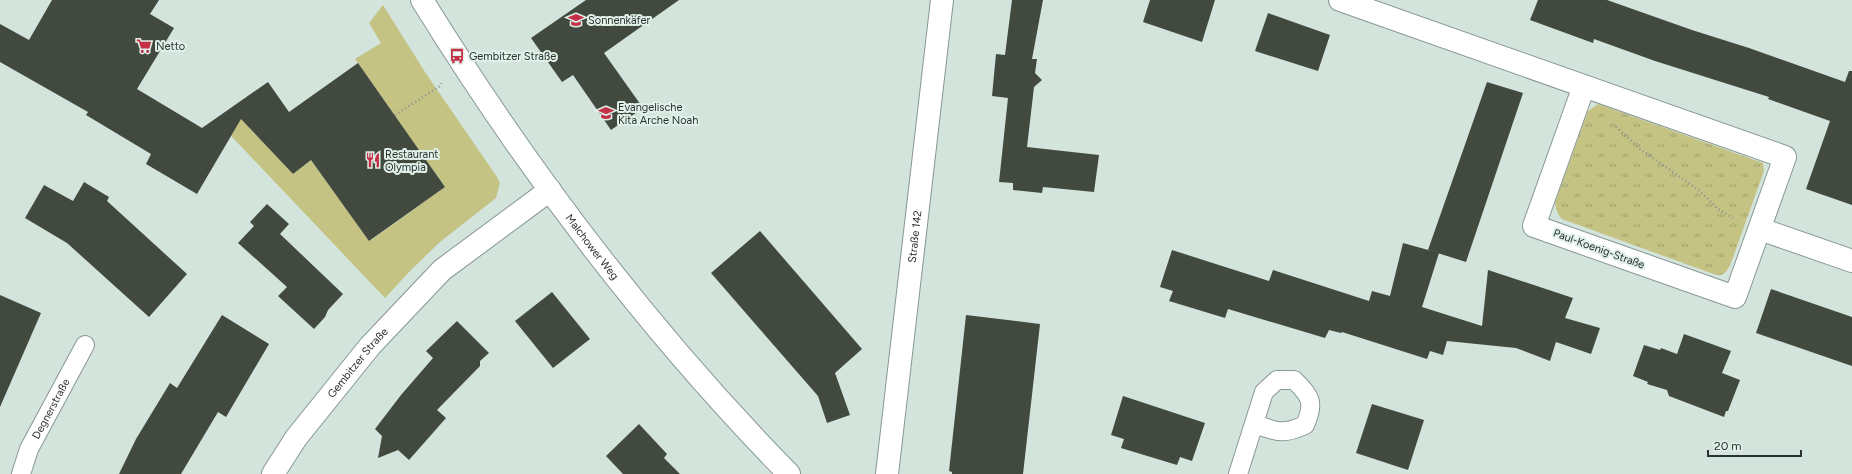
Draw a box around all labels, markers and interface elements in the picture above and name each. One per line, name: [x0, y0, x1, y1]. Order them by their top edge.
school or university icon: Sonnenkäfer: [567, 11, 585, 29]
place label: Sonnenkäfer: [588, 14, 651, 27]
supermarket icon: Netto: [135, 37, 153, 55]
place label: Netto: [156, 40, 185, 53]
bus stop icon: Gembitzer Straße: [448, 47, 466, 65]
place label: Gembitzer Straße: [469, 50, 556, 63]
place label: Evangelische Kita Arche Noah: [618, 101, 698, 127]
school or university icon: Evangelische Kita Arche Noah: [597, 104, 615, 122]
place label: Restaurant Olympia: [385, 148, 439, 174]
restaurant icon: Restaurant Olympia: [364, 151, 382, 169]
street label: Straße 142: [905, 210, 924, 264]
street label: Malchower Weg: [563, 211, 622, 282]
street label: Paul-Koenig-Straße: [1552, 226, 1646, 272]
street label: Gembitzer Straße: [325, 325, 390, 400]
street label: Degnerstraße: [29, 376, 72, 441]
scale bar: [1708, 432, 1801, 458]
text: 20 m: [1714, 439, 1742, 453]

